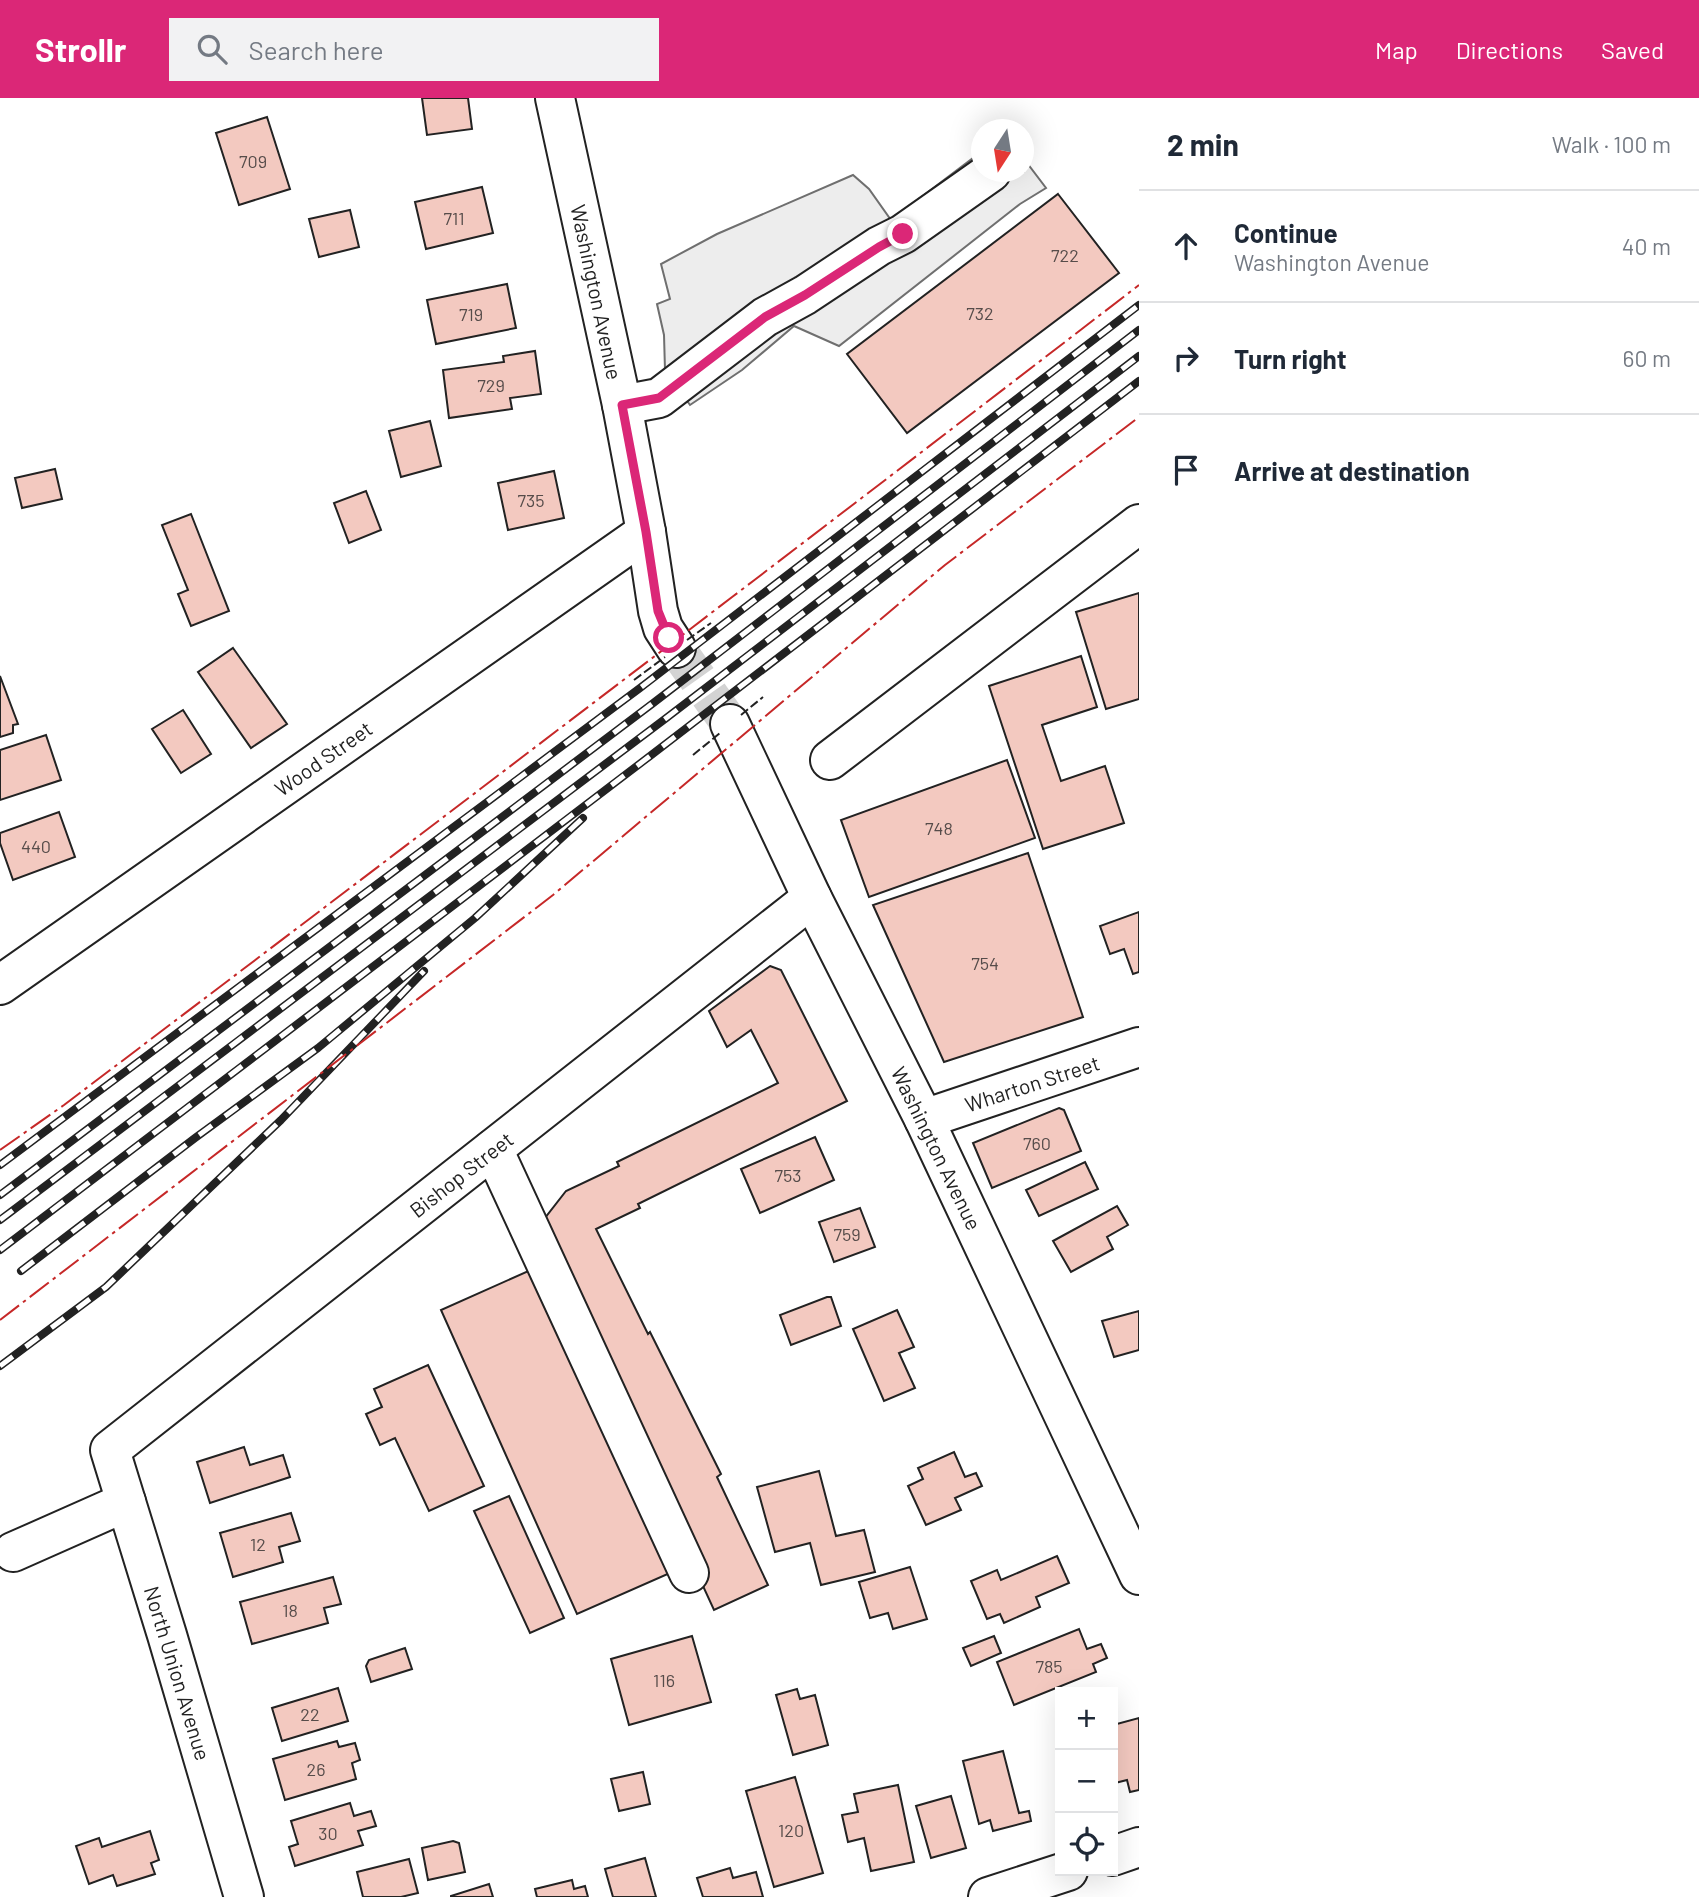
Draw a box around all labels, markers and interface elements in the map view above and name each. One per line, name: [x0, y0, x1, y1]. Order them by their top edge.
search box: [169, 18, 659, 81]
text: Strollr: [35, 29, 127, 69]
icon: search: [193, 30, 231, 68]
text: Search here: [249, 34, 384, 65]
text: Map: [1375, 35, 1418, 64]
text: Directions: [1456, 35, 1563, 64]
text: Saved: [1601, 35, 1664, 64]
north arrow: [971, 119, 1034, 182]
text: 2 min: [1167, 126, 1239, 162]
text: Walk · 100 m: [1552, 130, 1671, 158]
house number: 709: [239, 150, 267, 172]
street label: Washington Avenue: [566, 202, 628, 382]
house number: 711: [443, 207, 465, 229]
text: Continue: [1234, 217, 1338, 248]
route end: [887, 218, 918, 249]
icon: ahead: [1167, 227, 1205, 265]
text: 40 m: [1622, 232, 1671, 260]
house number: 722: [1051, 244, 1079, 266]
text: Washington Avenue: [1234, 248, 1430, 276]
house number: 732: [966, 302, 994, 324]
house number: 719: [459, 303, 483, 325]
icon: right: [1167, 339, 1205, 377]
text: Turn right: [1234, 343, 1347, 374]
text: 60 m: [1623, 344, 1671, 372]
house number: 729: [477, 374, 505, 396]
icon: arrive: [1167, 451, 1205, 489]
text: Arrive at destination: [1234, 455, 1470, 486]
house number: 735: [517, 489, 545, 511]
route start: [653, 622, 684, 653]
street label: Wood Street: [269, 715, 377, 801]
house number: 748: [925, 817, 953, 839]
house number: 440: [21, 835, 51, 857]
house number: 754: [971, 952, 999, 974]
street label: Wharton Street: [962, 1049, 1102, 1117]
street label: Washington Avenue: [887, 1062, 987, 1234]
street label: Bishop Street: [404, 1126, 518, 1222]
house number: 760: [1023, 1132, 1051, 1154]
house number: 753: [774, 1164, 802, 1186]
house number: 759: [833, 1223, 861, 1245]
house number: 12: [250, 1533, 266, 1555]
street label: North Union Avenue: [140, 1583, 216, 1763]
house number: 18: [282, 1599, 298, 1621]
house number: 785: [1035, 1655, 1063, 1677]
house number: 116: [653, 1669, 675, 1691]
map controls: [1055, 1687, 1118, 1876]
button: +: [1055, 1687, 1118, 1750]
house number: 22: [300, 1703, 320, 1725]
button: −: [1055, 1750, 1118, 1813]
house number: 26: [307, 1758, 325, 1780]
button: locate: [1055, 1813, 1118, 1876]
house number: 120: [778, 1819, 804, 1841]
house number: 30: [318, 1822, 338, 1844]

